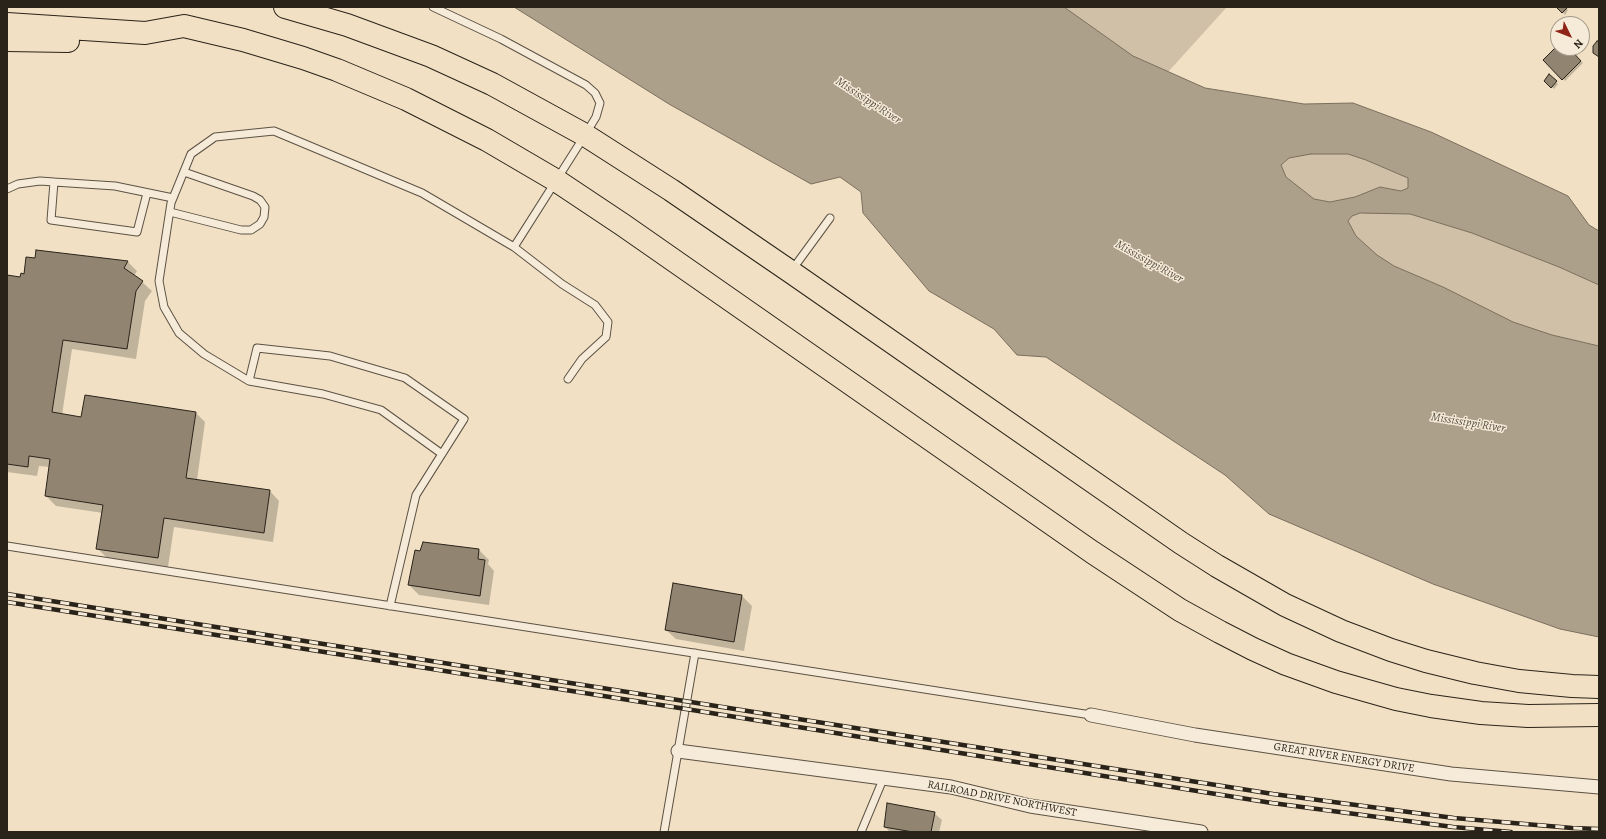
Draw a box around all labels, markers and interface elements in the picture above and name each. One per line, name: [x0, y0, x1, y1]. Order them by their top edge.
north arrow: [1550, 16, 1590, 56]
text: N: [1570, 36, 1587, 52]
water label: Mississippi River: [833, 74, 903, 128]
water label: Mississippi River: [1113, 237, 1185, 287]
water label: Mississippi River: [1430, 410, 1506, 436]
street label: GREAT RIVER ENERGY DRIVE: [1273, 740, 1415, 776]
street label: RAILROAD DRIVE NORTHWEST: [926, 778, 1078, 820]

